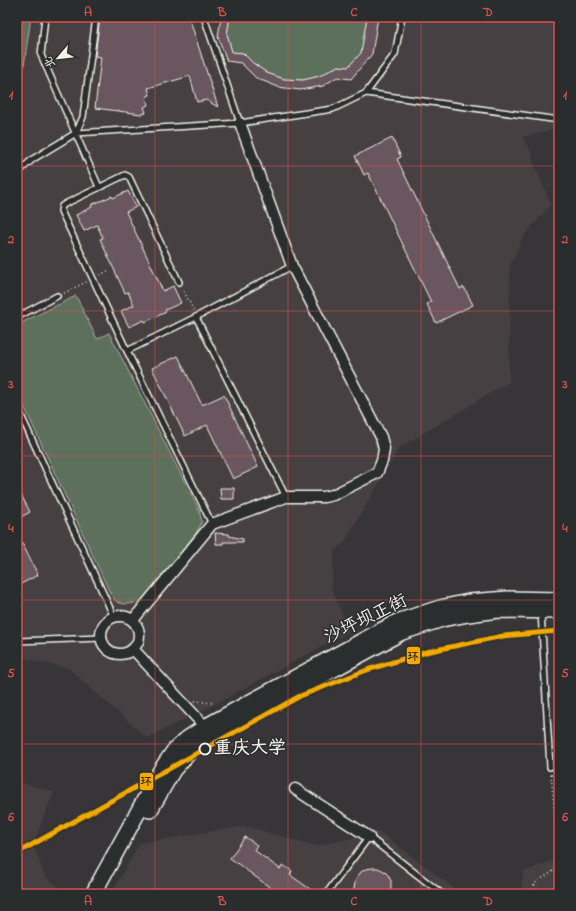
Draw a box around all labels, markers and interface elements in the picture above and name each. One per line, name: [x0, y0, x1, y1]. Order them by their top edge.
text: A: [84, 3, 92, 22]
text: B: [217, 3, 227, 22]
text: C: [350, 3, 358, 22]
text: D: [482, 3, 493, 22]
north arrow: [38, 38, 78, 78]
text: 北: [40, 54, 60, 71]
text: 1: [9, 86, 14, 105]
text: 1: [563, 86, 568, 105]
text: 2: [7, 230, 15, 249]
text: 2: [561, 230, 569, 249]
text: 3: [7, 375, 14, 394]
text: 3: [561, 375, 568, 394]
text: 4: [7, 519, 14, 538]
text: 4: [561, 519, 568, 538]
street label: 沙坪坝正街: [320, 589, 412, 651]
line badge: 环: [406, 646, 421, 665]
text: 环: [408, 649, 419, 665]
text: 5: [7, 664, 15, 683]
text: 5: [561, 664, 569, 683]
place label: 重庆大学: [214, 736, 286, 762]
marker: 重庆大学: [198, 742, 212, 756]
line badge: 环: [139, 772, 154, 791]
text: 环: [141, 774, 152, 790]
text: 6: [7, 808, 14, 827]
text: 6: [561, 808, 568, 827]
text: A: [84, 892, 92, 911]
text: B: [217, 892, 227, 911]
text: C: [350, 892, 358, 911]
text: D: [482, 892, 493, 911]

